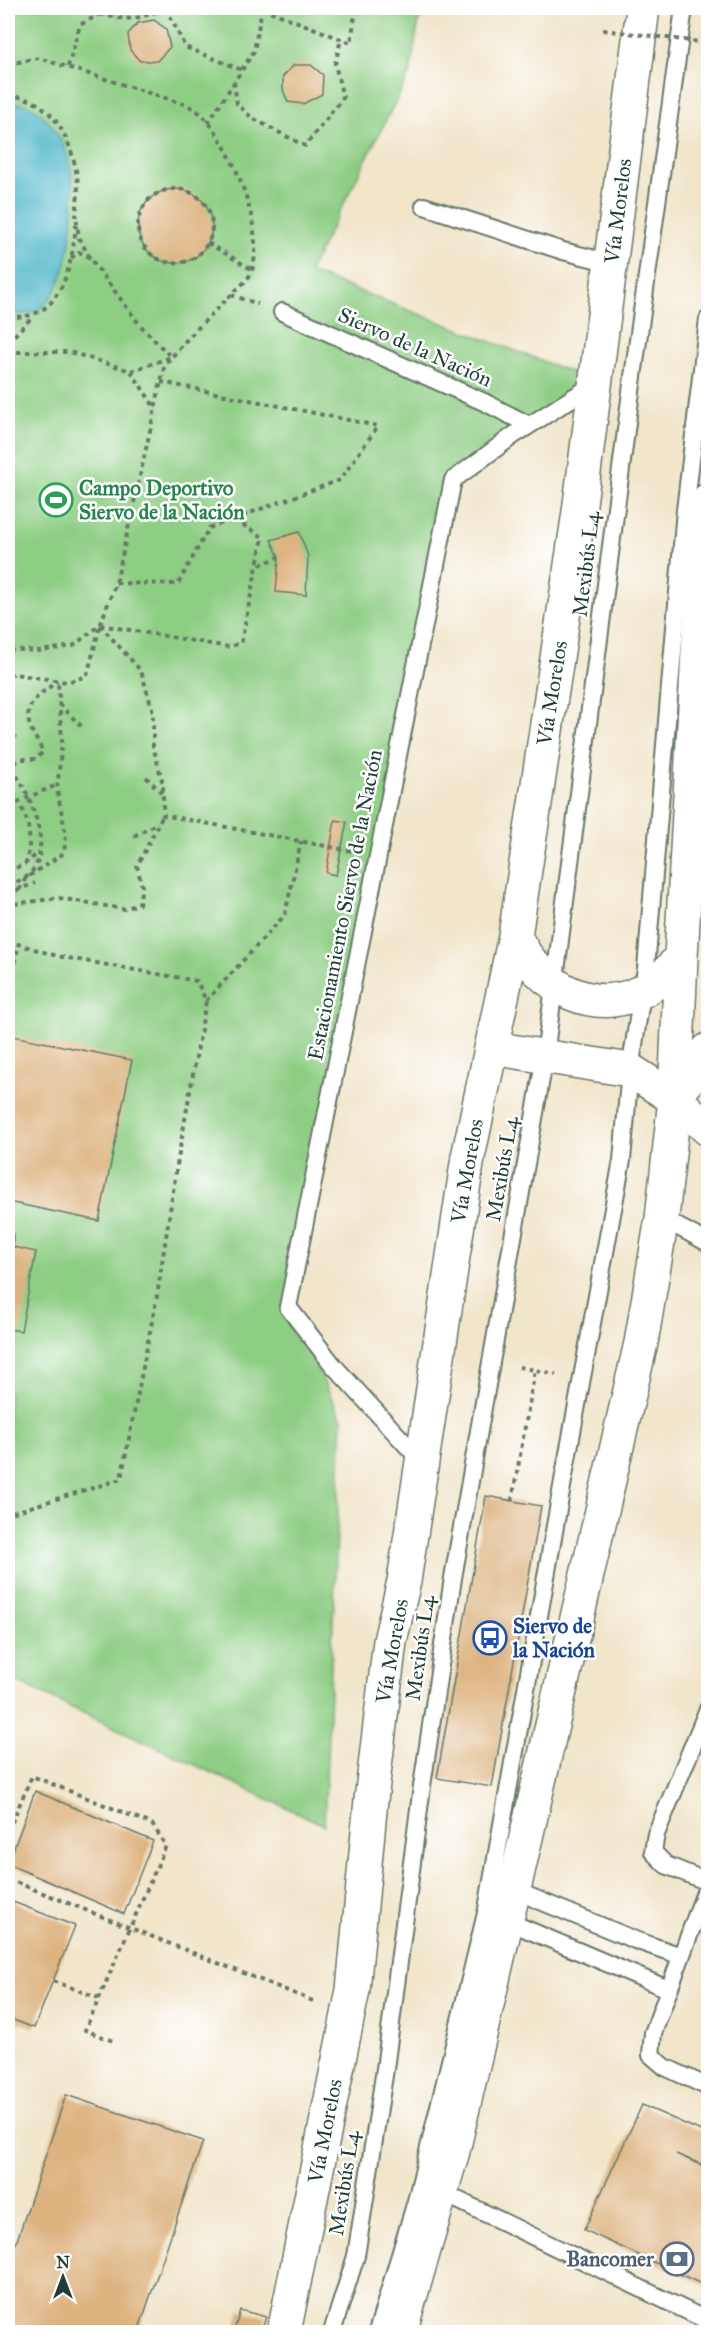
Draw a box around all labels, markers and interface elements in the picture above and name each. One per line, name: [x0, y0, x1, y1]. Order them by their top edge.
street label: Vía Morelos: [599, 157, 637, 266]
street label: Siervo de la Nación: [334, 301, 496, 393]
place label: Campo Deportivo Siervo de la Nación: [79, 475, 245, 525]
sports icon: Campo Deportivo Siervo de la Nación: [38, 482, 74, 518]
street label: Mexibús L4: [567, 509, 606, 618]
street label: Vía Morelos: [531, 639, 573, 748]
street label: Estacionamiento Siervo de la Nación: [302, 747, 388, 1063]
street label: Mexibús L4: [480, 1113, 524, 1223]
street label: Vía Morelos: [445, 1117, 489, 1226]
street label: Mexibús L4: [400, 1592, 440, 1702]
street label: Vía Morelos: [370, 1597, 414, 1706]
place label: Siervo de la Nación: [512, 1613, 596, 1663]
bus stop icon: Siervo de la Nación: [472, 1620, 508, 1656]
street label: Vía Morelos: [302, 2077, 348, 2186]
street label: Mexibús L4: [323, 2127, 365, 2237]
bank icon: Bancomer: [659, 2241, 695, 2277]
place label: Bancomer: [566, 2246, 655, 2272]
north arrow: [33, 2247, 93, 2307]
text: N: [56, 2253, 70, 2272]

